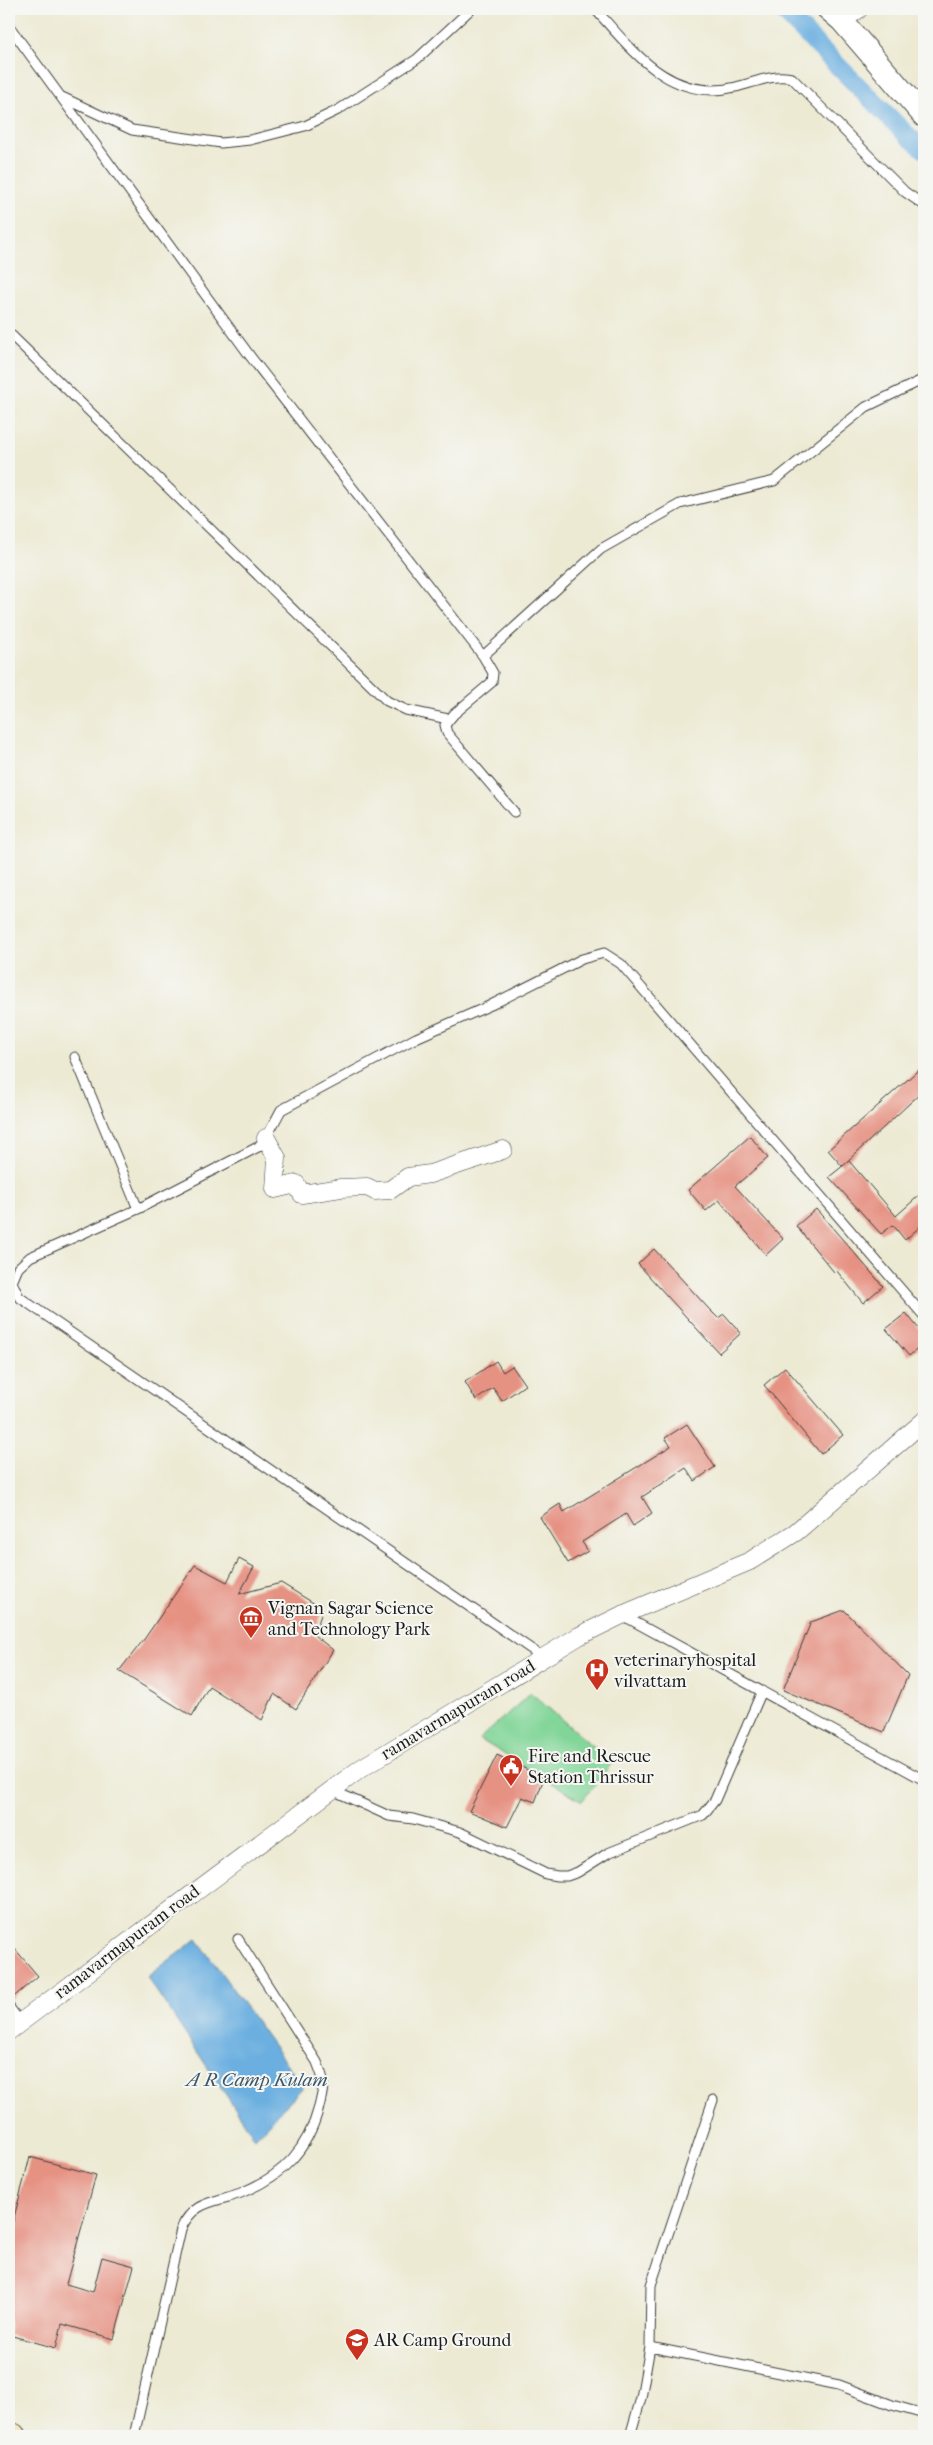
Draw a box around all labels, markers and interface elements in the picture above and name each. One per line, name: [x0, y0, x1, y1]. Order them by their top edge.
place label: Vignan Sagar Science and Technology Park: [267, 1598, 433, 1640]
museum icon: Vignan Sagar Science and Technology Park: [238, 1605, 264, 1639]
place label: veterinaryhospital vilvattam: [614, 1650, 756, 1692]
street label: ramavarmapuram road: [377, 1655, 539, 1764]
hospital icon: veterinaryhospital vilvattam: [584, 1657, 610, 1691]
place label: Fire and Rescue Station Thrissur: [528, 1746, 654, 1788]
public building icon: Fire and Rescue Station Thrissur: [498, 1753, 524, 1787]
street label: ramavarmapuram road: [50, 1880, 204, 2004]
water label: A R Camp Kulam: [184, 2069, 328, 2091]
school or university icon: AR Camp Ground: [344, 2327, 370, 2361]
place label: AR Camp Ground: [373, 2330, 511, 2351]

